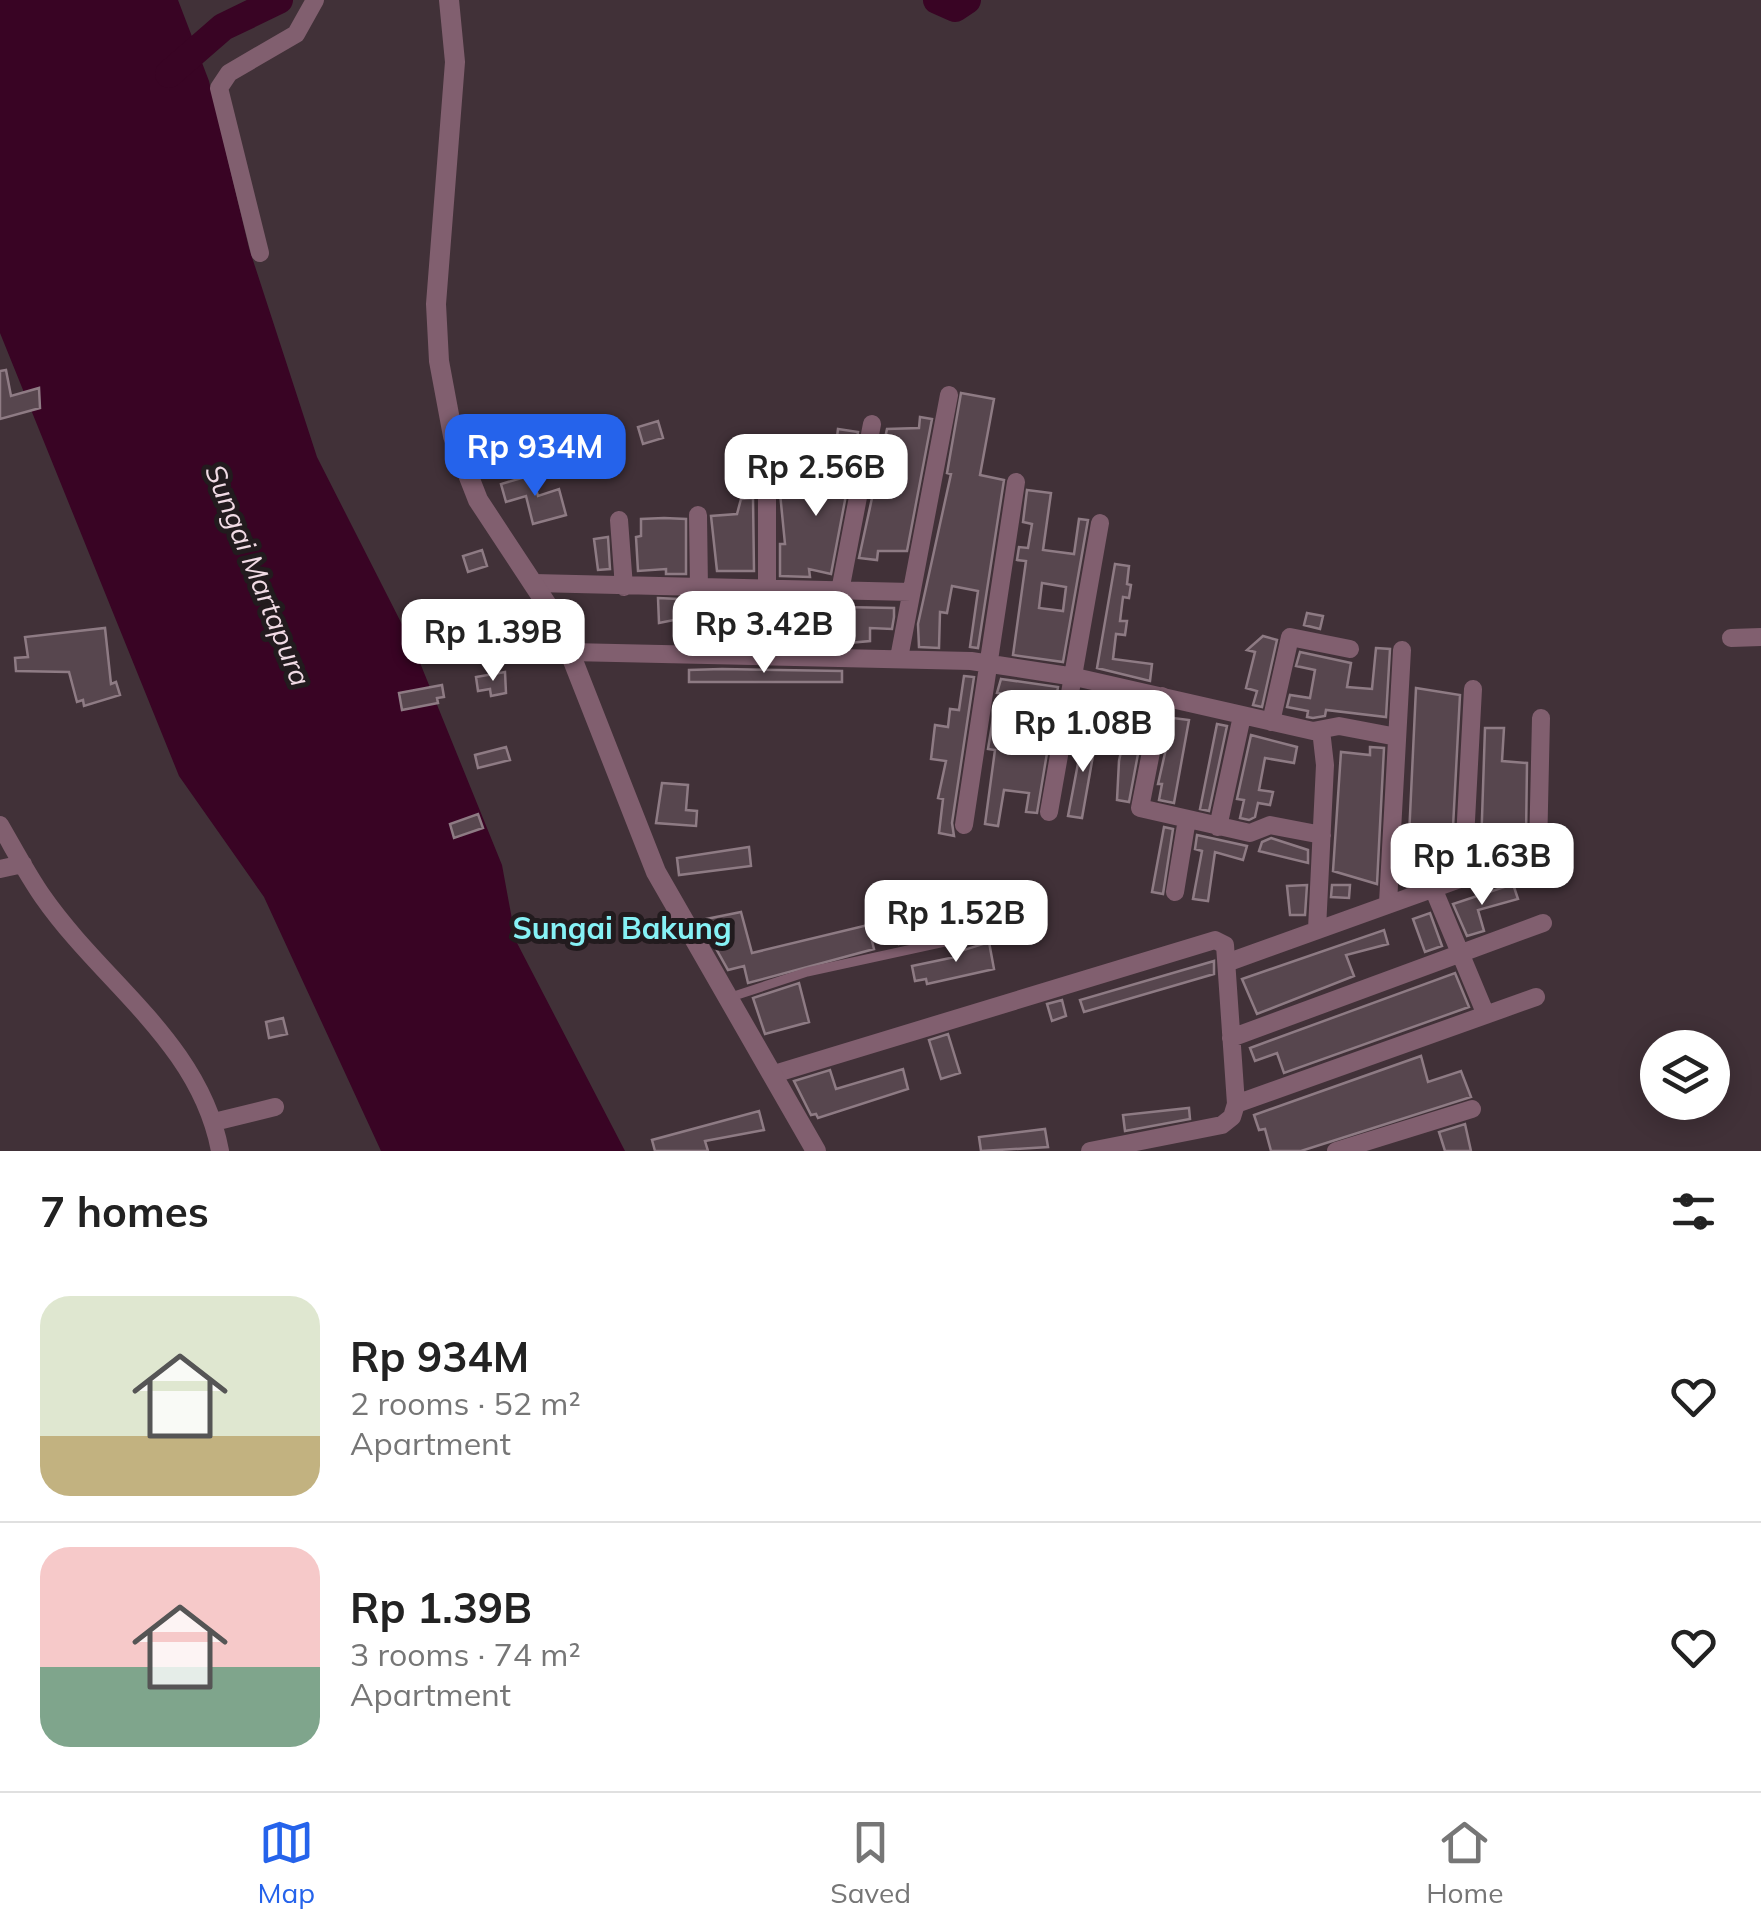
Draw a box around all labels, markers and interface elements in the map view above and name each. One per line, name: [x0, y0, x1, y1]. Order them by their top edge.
pin: Rp 934M: [443, 414, 627, 499]
text: Rp 934M: [467, 426, 603, 466]
pin: Rp 2.56B: [713, 434, 919, 519]
text: Rp 2.56B: [747, 446, 885, 486]
water label: Sungai Martapura: [198, 459, 319, 691]
pin: Rp 3.42B: [661, 591, 867, 676]
pin: Rp 1.39B: [390, 599, 596, 684]
text: Rp 3.42B: [695, 603, 833, 643]
text: Rp 1.39B: [424, 611, 562, 651]
pin: Rp 1.08B: [980, 690, 1186, 775]
text: Rp 1.08B: [1014, 702, 1152, 742]
pin: Rp 1.63B: [1379, 823, 1585, 908]
text: Rp 1.63B: [1413, 835, 1551, 875]
pin: Rp 1.52B: [853, 880, 1059, 965]
text: Rp 1.52B: [887, 892, 1025, 932]
district label: Sungai Bakung: [512, 909, 732, 947]
map controls: [1640, 1030, 1730, 1120]
button: layers: [1640, 1030, 1730, 1120]
icon: filters: [1666, 1184, 1721, 1239]
text: 7 homes: [40, 1185, 209, 1238]
text: Rp 934M: [350, 1330, 529, 1383]
icon: home: [120, 1336, 240, 1456]
icon: heart: [1666, 1369, 1721, 1424]
text: 2 rooms · 52 m²: [350, 1383, 581, 1423]
text: Apartment: [350, 1423, 511, 1463]
text: Rp 1.39B: [350, 1581, 532, 1634]
icon: home: [120, 1587, 240, 1707]
icon: heart: [1666, 1620, 1721, 1675]
text: 3 rooms · 74 m²: [350, 1634, 581, 1674]
text: Apartment: [350, 1674, 511, 1714]
tab: Map: [258, 1815, 315, 1910]
tab: Saved: [830, 1815, 911, 1910]
tab: Home: [1426, 1815, 1503, 1910]

